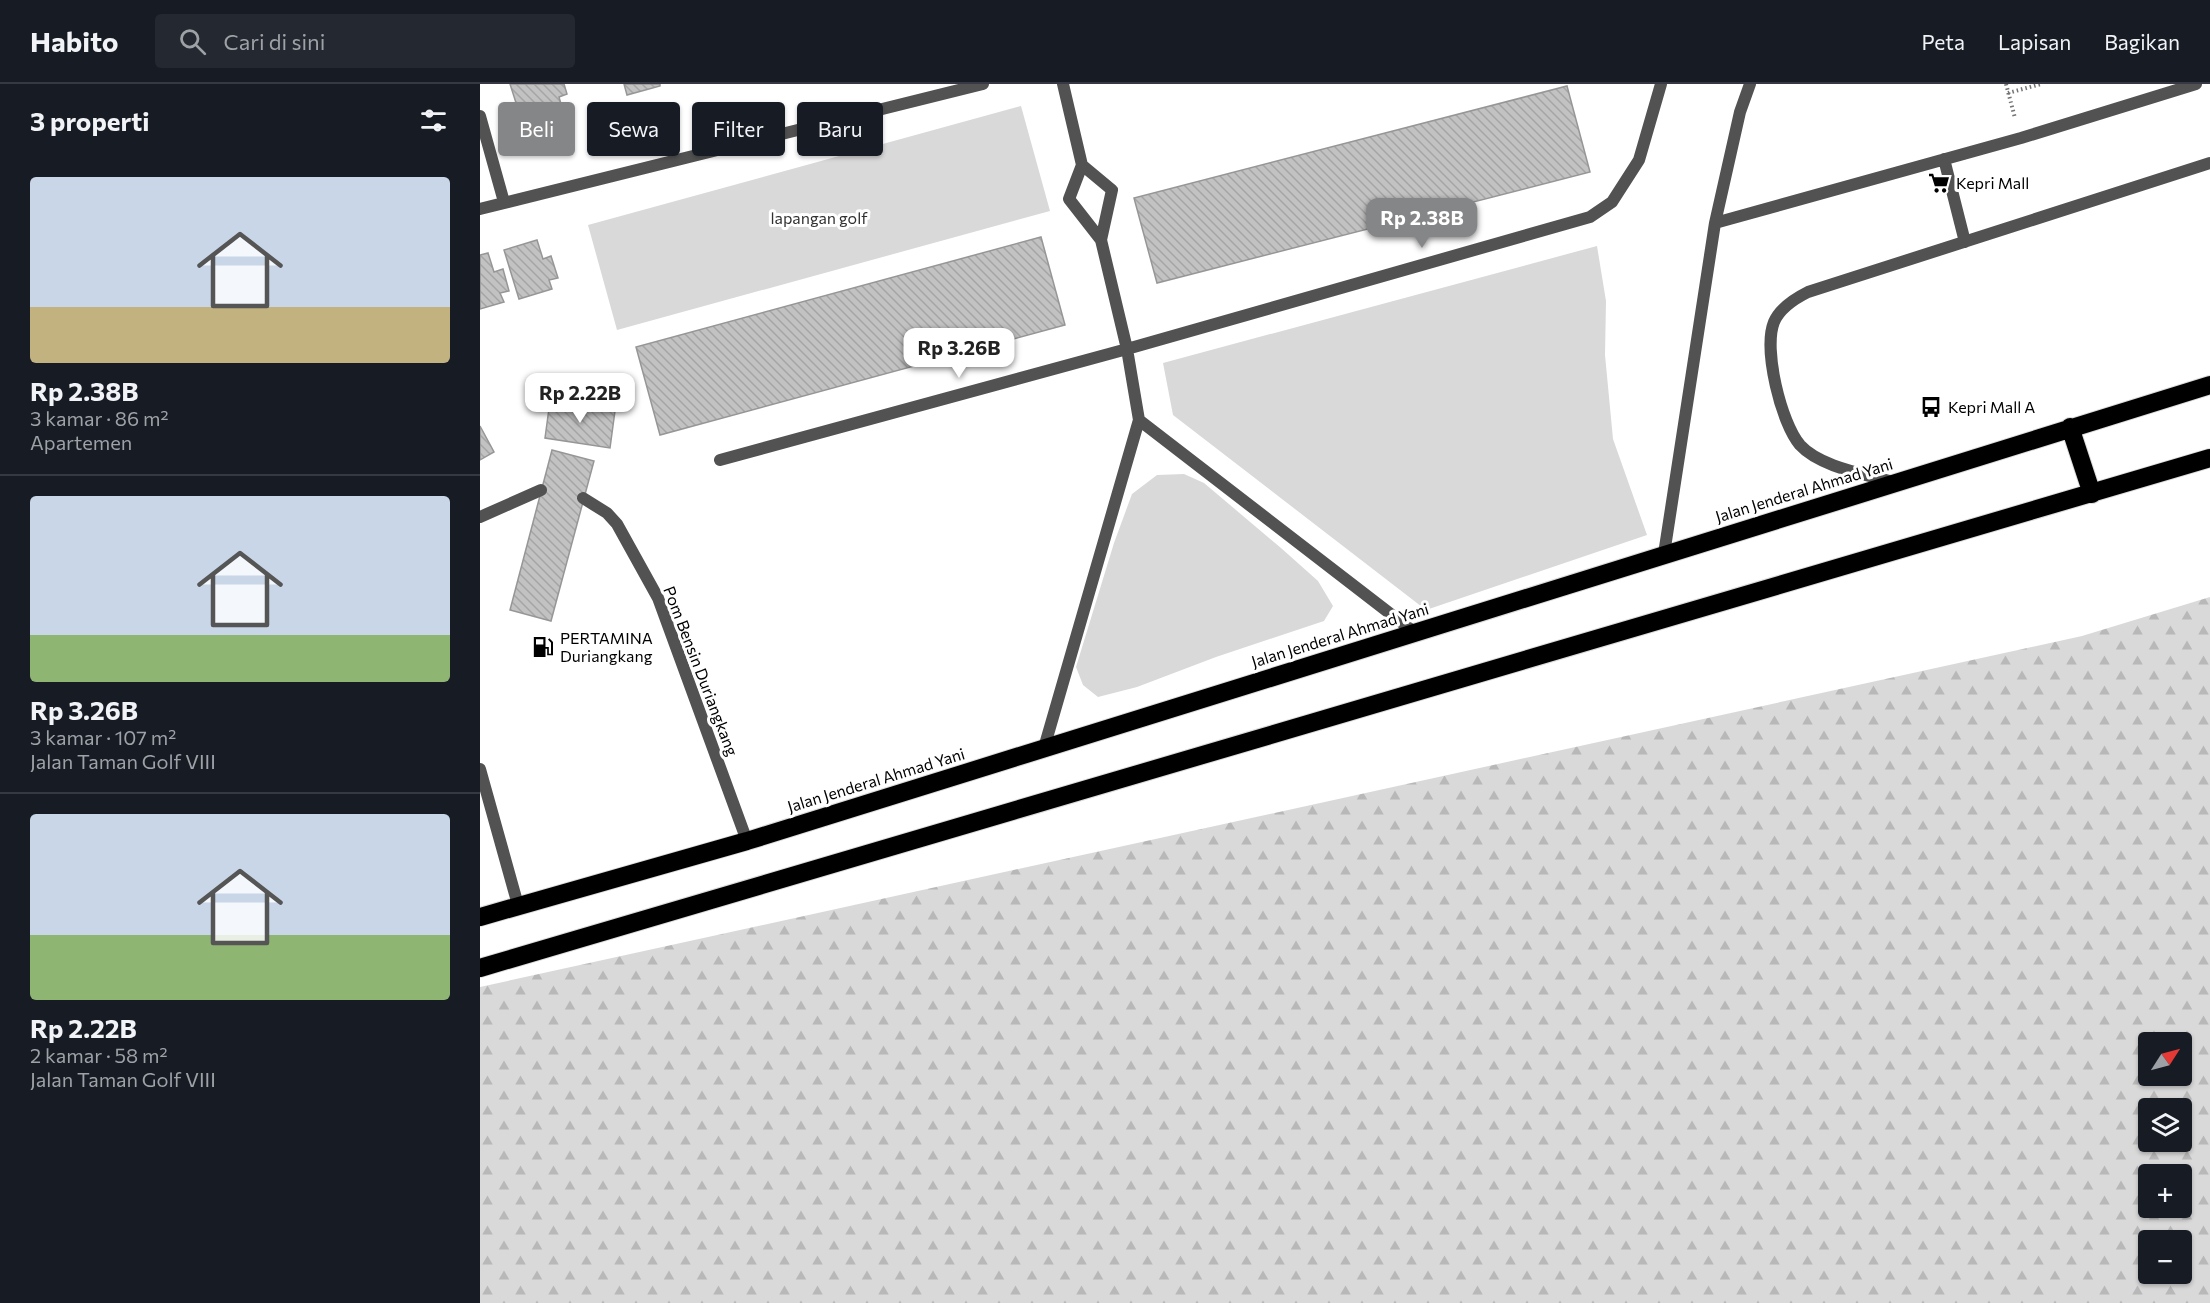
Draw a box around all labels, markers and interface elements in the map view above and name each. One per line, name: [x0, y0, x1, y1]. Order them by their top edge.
search box: [155, 14, 575, 68]
text: Habito: [30, 24, 119, 58]
icon: search: [176, 25, 209, 58]
text: Cari di sini: [224, 28, 325, 55]
text: Peta: [1922, 29, 1965, 54]
text: Lapisan: [1998, 29, 2071, 54]
text: Bagikan: [2104, 29, 2180, 54]
chip: Beli: [498, 102, 575, 156]
chip: Sewa: [587, 102, 680, 156]
chip: Filter: [692, 102, 785, 156]
chip: Baru: [797, 102, 883, 156]
icon: filters: [417, 104, 450, 137]
text: 3 properti: [30, 105, 149, 136]
supermarket icon: Kepri Mall: [1927, 171, 1951, 195]
place label: Kepri Mall: [1956, 173, 2029, 192]
pin: Rp 2.38B: [1360, 198, 1484, 249]
text: Rp 2.38B: [1380, 205, 1464, 229]
park label: lapangan golf: [770, 208, 868, 227]
icon: home: [186, 216, 294, 324]
pin: Rp 3.26B: [897, 328, 1021, 379]
text: Rp 3.26B: [918, 335, 1001, 359]
pin: Rp 2.22B: [518, 373, 642, 424]
text: Rp 2.38B: [30, 375, 138, 406]
text: Rp 2.22B: [539, 380, 621, 404]
bus stop icon: Kepri Mall A: [1919, 395, 1943, 419]
place label: Kepri Mall A: [1948, 397, 2035, 416]
text: 3 kamar · 86 m²: [30, 406, 168, 430]
text: Apartemen: [30, 430, 132, 454]
street label: Jalan Jenderal Ahmad Yani: [1713, 453, 1895, 526]
icon: home: [186, 535, 294, 643]
street label: Pom Bensin Duriangkang: [660, 583, 743, 759]
street label: Jalan Jenderal Ahmad Yani: [1249, 598, 1431, 671]
place label: PERTAMINA Duriangkang: [560, 628, 653, 665]
fuel station icon: PERTAMINA Duriangkang: [531, 635, 555, 659]
text: Rp 3.26B: [30, 694, 138, 725]
text: 3 kamar · 107 m²: [30, 725, 176, 749]
street label: Jalan Jenderal Ahmad Yani: [785, 743, 967, 816]
text: Jalan Taman Golf VIII: [30, 749, 216, 773]
icon: home: [186, 853, 294, 961]
text: Rp 2.22B: [30, 1012, 137, 1043]
north arrow: [2138, 1032, 2192, 1086]
map controls: [2138, 1032, 2192, 1284]
text: 2 kamar · 58 m²: [30, 1043, 167, 1067]
text: Jalan Taman Golf VIII: [30, 1067, 216, 1091]
button: layers: [2138, 1098, 2192, 1152]
button: +: [2138, 1164, 2192, 1218]
button: −: [2138, 1230, 2192, 1284]

